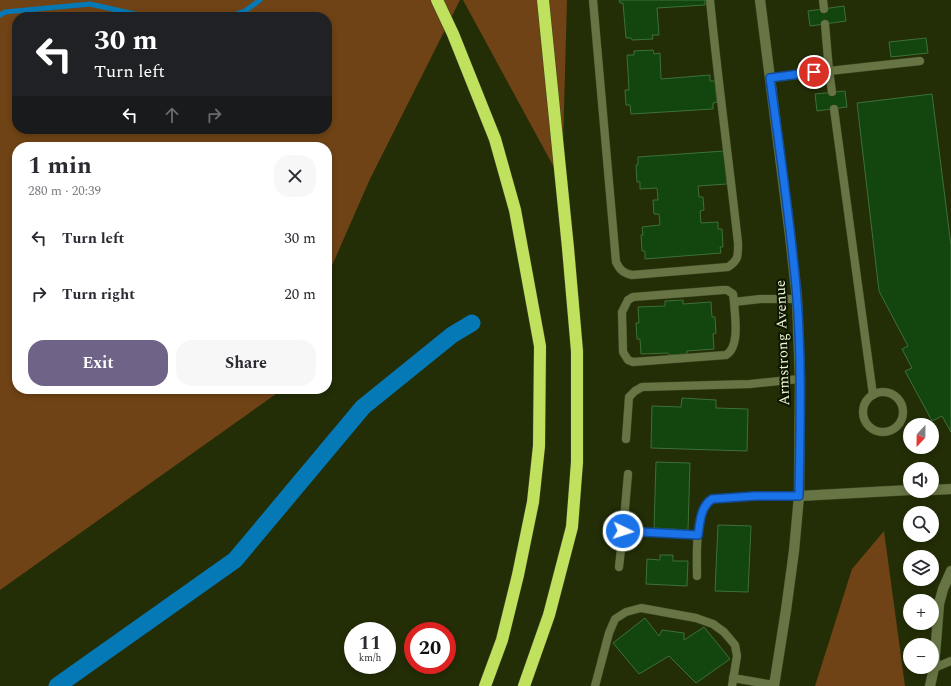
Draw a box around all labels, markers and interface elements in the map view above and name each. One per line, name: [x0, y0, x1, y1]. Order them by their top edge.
text: 30 m: [94, 19, 158, 62]
icon: left: [28, 28, 80, 80]
pin: [797, 55, 831, 89]
text: Turn left: [94, 58, 165, 85]
icon: arrive: [803, 61, 825, 83]
icon: left: [119, 104, 141, 126]
icon: ahead: [161, 104, 183, 126]
icon: right: [203, 104, 225, 126]
text: 1 min: [28, 148, 92, 184]
button: close: [274, 155, 316, 197]
text: 280 m · 20:39: [28, 181, 101, 201]
icon: left: [28, 227, 50, 249]
text: Turn left: [62, 227, 124, 250]
text: 30 m: [284, 227, 316, 250]
street label: Armstrong Avenue: [769, 280, 796, 406]
icon: right: [28, 283, 50, 305]
text: Turn right: [62, 283, 135, 306]
text: 20 m: [284, 283, 316, 306]
button: Exit: [28, 340, 168, 386]
button: Share: [176, 340, 316, 386]
north arrow: [903, 418, 939, 454]
map controls: [903, 418, 939, 674]
button: sound: [903, 462, 939, 498]
button: search: [903, 506, 939, 542]
position arrow: [602, 510, 644, 552]
button: layers: [903, 550, 939, 586]
button: +: [903, 594, 939, 630]
speed limit sign: 20: [404, 622, 456, 674]
text: 11: [359, 628, 381, 658]
button: −: [903, 638, 939, 674]
text: km/h: [359, 650, 381, 666]

